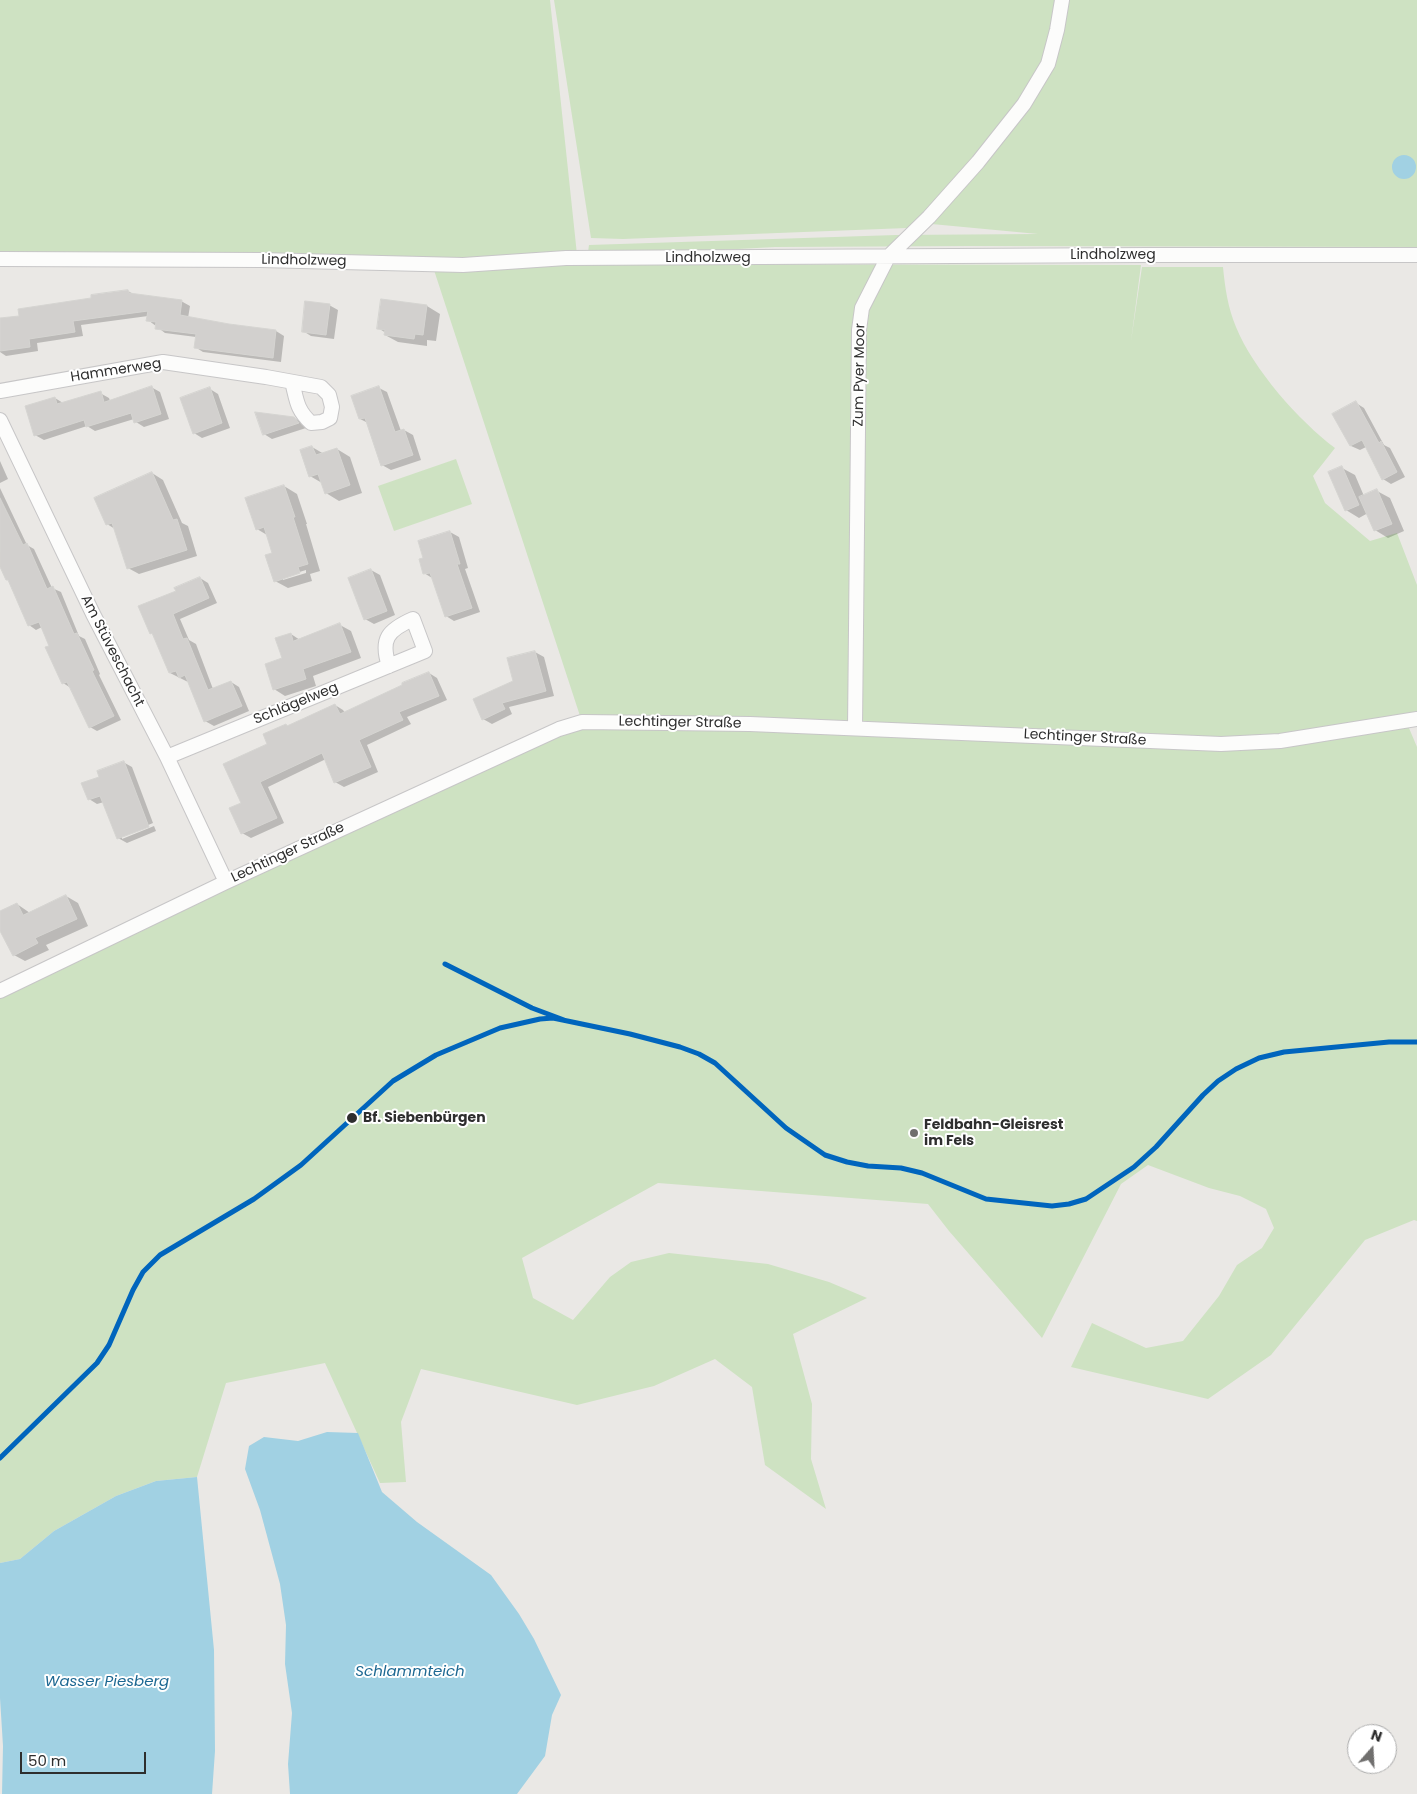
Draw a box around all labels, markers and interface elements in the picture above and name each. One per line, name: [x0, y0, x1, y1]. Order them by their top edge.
street label: Lindholzweg: [1070, 247, 1156, 263]
street label: Lindholzweg: [665, 250, 751, 266]
street label: Lindholzweg: [261, 252, 347, 270]
street label: Zum Pyer Moor: [851, 323, 869, 427]
street label: Hammerweg: [69, 356, 163, 386]
street label: Am Stüveschacht: [77, 592, 147, 710]
street label: Schlägelweg: [251, 679, 341, 729]
street label: Lechtinger Straße: [618, 714, 742, 732]
street label: Lechtinger Straße: [1023, 726, 1147, 750]
street label: Lechtinger Straße: [229, 819, 347, 887]
place label: Bf. Siebenbürgen: [363, 1110, 486, 1126]
marker: Bf. Siebenbürgen: [345, 1111, 359, 1125]
place label: Feldbahn-Gleisrest im Fels: [924, 1117, 1063, 1150]
marker: Feldbahn-Gleisrest im Fels: [908, 1127, 920, 1139]
water label: Schlammteich: [355, 1663, 465, 1681]
water label: Wasser Piesberg: [45, 1673, 169, 1691]
north arrow: [1347, 1724, 1397, 1774]
text: N: [1368, 1725, 1385, 1747]
scale bar: [22, 1742, 149, 1774]
text: 50 m: [28, 1750, 66, 1771]

